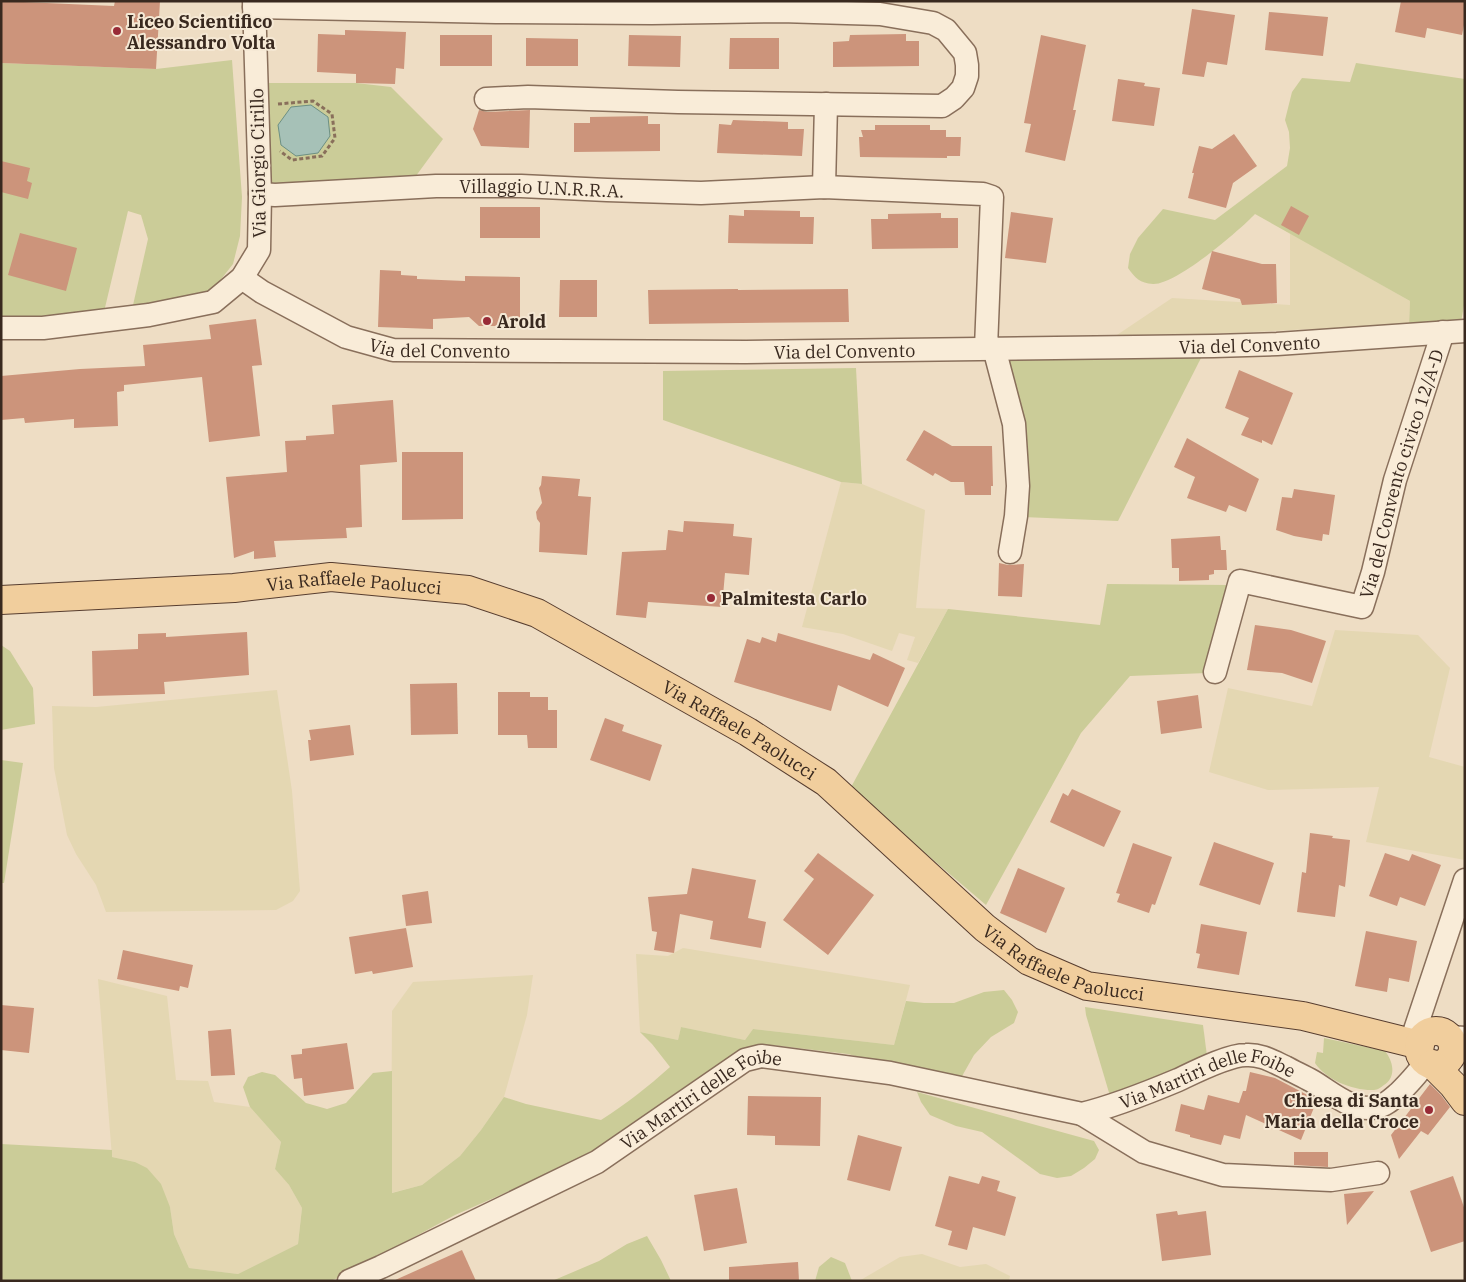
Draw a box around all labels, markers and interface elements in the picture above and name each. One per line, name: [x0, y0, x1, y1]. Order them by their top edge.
place label: Liceo Scientifico Alessandro Volta: [127, 10, 275, 54]
marker: Liceo Scientifico Alessandro Volta: [111, 25, 123, 37]
street label: Via Giorgio Cirillo: [245, 88, 271, 238]
street label: Villaggio U.N.R.R.A.: [459, 175, 625, 202]
place label: Arold: [497, 310, 546, 333]
marker: Arold: [481, 315, 493, 327]
street label: Via del Convento: [1179, 330, 1321, 358]
street label: Via del Convento: [367, 332, 510, 362]
street label: Via del Convento: [774, 338, 915, 363]
street label: Via del Convento civico 12/A-D: [1354, 346, 1448, 601]
street label: Via Raffaele Paolucci: [265, 565, 443, 599]
place label: Palmitesta Carlo: [721, 587, 867, 610]
marker: Palmitesta Carlo: [705, 592, 717, 604]
street label: Via Raffaele Paolucci: [658, 675, 821, 785]
street label: Via Raffaele Paolucci: [978, 919, 1146, 1005]
street label: Via Martiri delle Foibe: [1116, 1043, 1300, 1114]
street label: Via Martiri delle Foibe: [615, 1045, 784, 1154]
place label: Chiesa di Santa Maria della Croce: [1265, 1089, 1419, 1133]
marker: Chiesa di Santa Maria della Croce: [1423, 1104, 1435, 1116]

